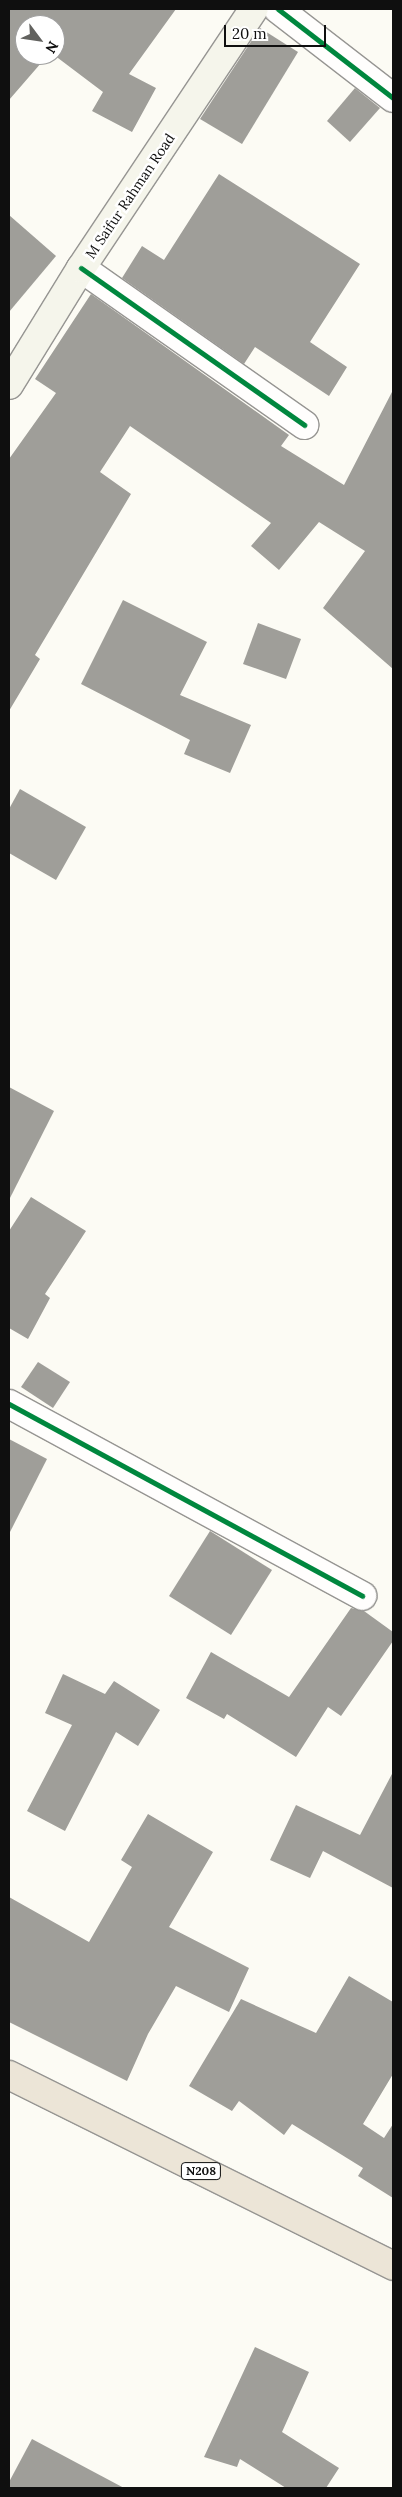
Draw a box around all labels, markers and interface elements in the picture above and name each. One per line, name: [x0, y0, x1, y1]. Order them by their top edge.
north arrow: [15, 15, 65, 65]
scale bar: [227, 15, 330, 47]
text: 20 m: [232, 24, 267, 43]
text: N: [42, 38, 63, 56]
street label: M Saifur Rahman Road: [82, 130, 178, 262]
road number: N208: [180, 2162, 222, 2180]

